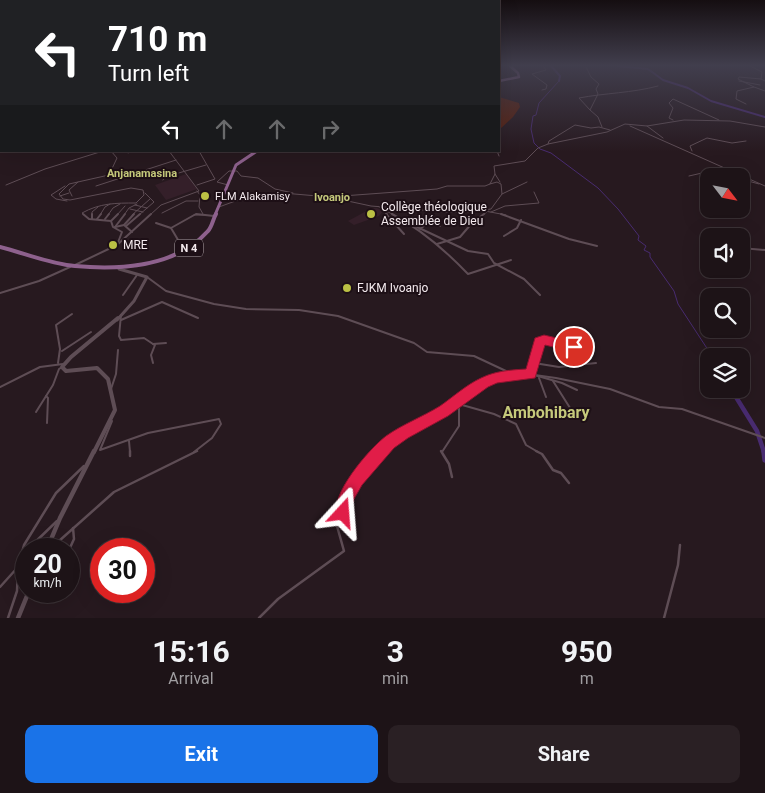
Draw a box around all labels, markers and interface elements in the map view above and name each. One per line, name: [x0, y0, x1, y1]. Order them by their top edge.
text: 710 m: [108, 19, 207, 60]
icon: left: [25, 20, 90, 85]
text: Turn left: [108, 61, 189, 86]
icon: left: [157, 115, 185, 143]
icon: ahead: [210, 115, 238, 143]
icon: ahead: [263, 115, 291, 143]
icon: right: [316, 115, 344, 143]
district label: Anjanamasina: [107, 167, 177, 180]
north arrow: [700, 168, 750, 218]
map controls: [700, 168, 750, 398]
marker: FLM Alakamisy: [199, 190, 211, 202]
place label: FLM Alakamisy: [215, 190, 291, 203]
district label: Ivoanjo: [314, 191, 350, 204]
place label: Collège théologique Assemblée de Dieu: [381, 200, 487, 228]
marker: Collège théologique Assemblée de Dieu: [365, 208, 377, 220]
button: sound: [700, 228, 750, 278]
place label: MRE: [123, 238, 148, 252]
marker: MRE: [107, 239, 119, 251]
road number: N 4: [175, 240, 203, 256]
place label: FJKM Ivoanjo: [357, 281, 429, 295]
marker: FJKM Ivoanjo: [341, 282, 353, 294]
button: search: [700, 288, 750, 338]
pin: [553, 326, 595, 368]
icon: arrive: [560, 333, 588, 361]
button: layers: [700, 348, 750, 398]
district label: Ambohibary: [502, 403, 591, 422]
position arrow: [316, 486, 368, 538]
speed limit sign: 30: [90, 538, 155, 603]
text: 20: [33, 550, 62, 579]
text: km/h: [33, 576, 62, 590]
text: 15:16: [152, 634, 230, 669]
text: 3: [387, 634, 404, 669]
text: 950: [561, 634, 613, 669]
text: Arrival: [168, 669, 214, 688]
text: min: [382, 669, 409, 688]
text: m: [580, 669, 594, 688]
button: Exit: [25, 725, 378, 783]
button: Share: [388, 725, 740, 783]

